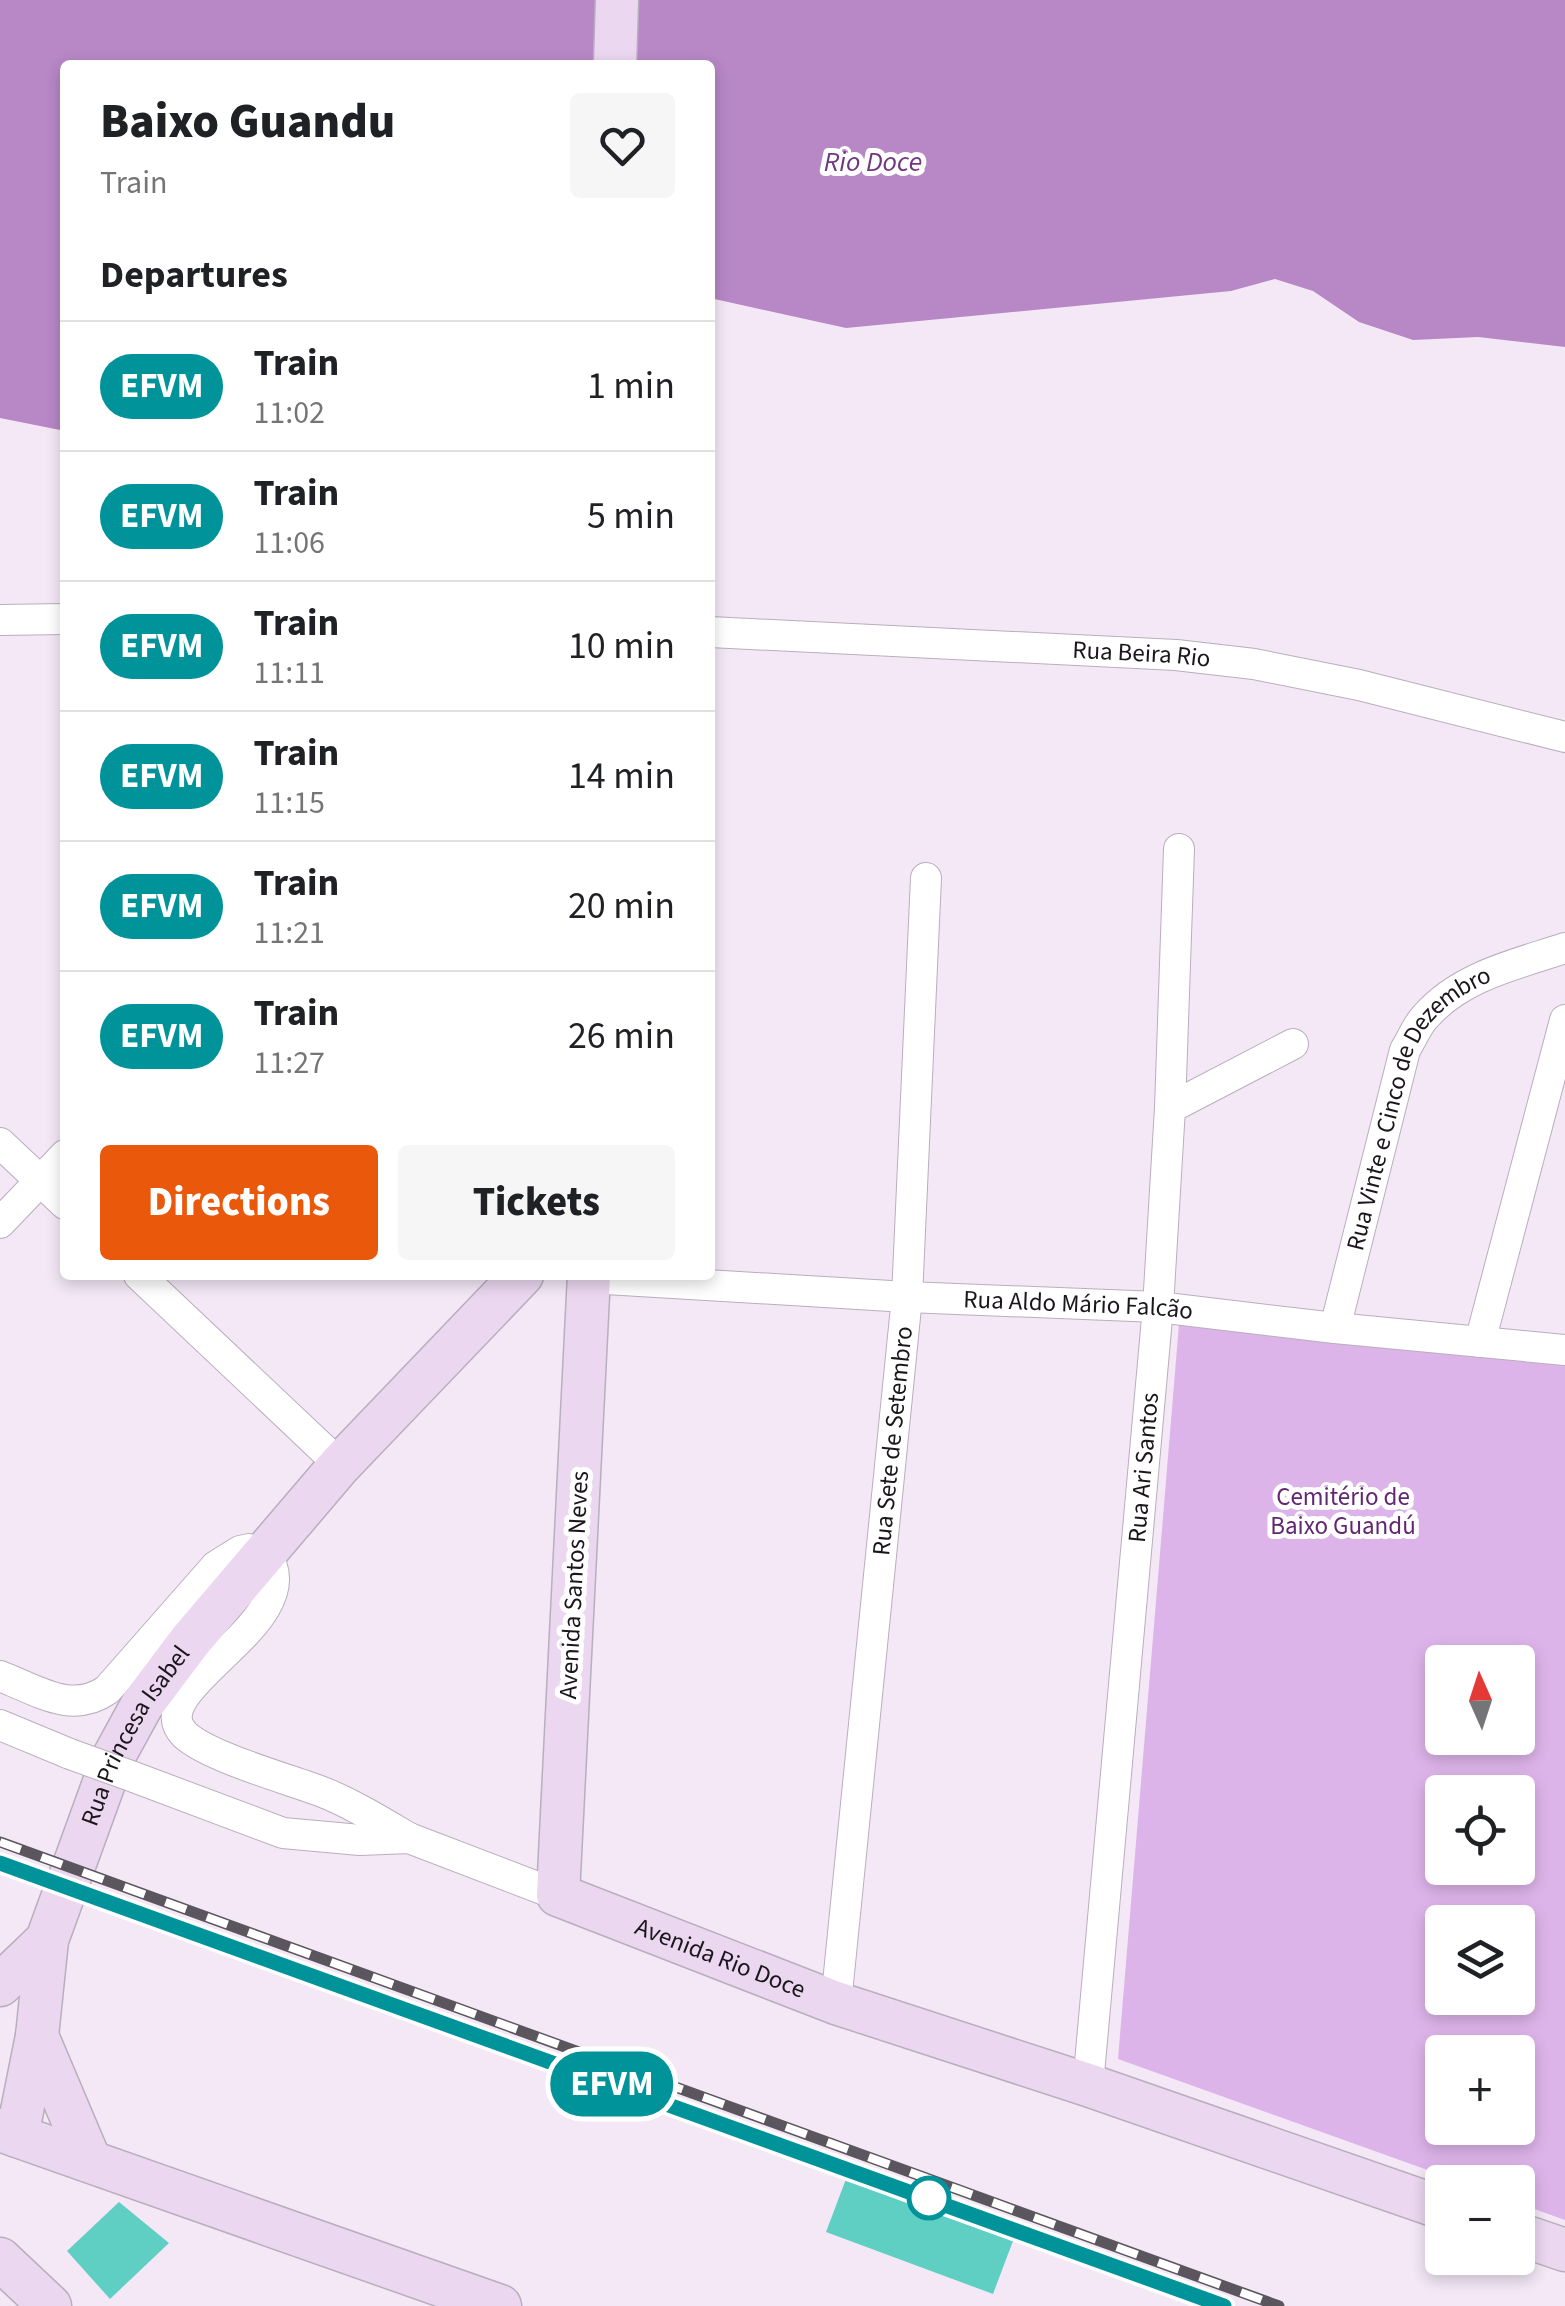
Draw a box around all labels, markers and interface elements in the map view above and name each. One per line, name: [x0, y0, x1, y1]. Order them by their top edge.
text: Baixo Guandu: [100, 88, 395, 156]
button: heart: [570, 93, 675, 198]
water label: Rio Doce: [824, 142, 922, 182]
text: Train: [100, 160, 168, 206]
text: Departures: [100, 248, 288, 302]
text: Train: [253, 336, 339, 390]
text: 1 min: [587, 359, 675, 413]
text: EFVM: [120, 361, 203, 411]
text: 11:02: [253, 390, 325, 436]
text: Train: [253, 466, 339, 520]
text: 5 min: [587, 489, 675, 543]
text: EFVM: [120, 491, 203, 541]
text: 11:06: [253, 520, 325, 566]
text: Train: [253, 596, 339, 650]
text: 10 min: [568, 619, 675, 673]
text: EFVM: [120, 621, 203, 671]
street label: Rua Beira Rio: [1071, 632, 1212, 677]
text: 11:11: [253, 650, 325, 696]
text: Train: [253, 726, 339, 780]
text: 14 min: [568, 749, 675, 803]
text: EFVM: [120, 751, 203, 801]
text: 11:15: [253, 780, 325, 826]
text: Train: [253, 856, 339, 910]
text: 20 min: [568, 879, 675, 933]
text: EFVM: [120, 881, 203, 931]
text: 11:21: [253, 910, 325, 956]
street label: Rua Vinte e Cinco de Dezembro: [1337, 957, 1497, 1254]
text: Train: [253, 986, 339, 1040]
text: 26 min: [568, 1009, 675, 1063]
text: EFVM: [120, 1011, 203, 1061]
text: 11:27: [253, 1040, 325, 1086]
button: Directions: [100, 1145, 378, 1260]
button: Tickets: [398, 1145, 675, 1260]
street label: Rua Aldo Mário Falcão: [963, 1281, 1195, 1329]
street label: Rua Sete de Setembro: [863, 1324, 922, 1557]
street label: Rua Ari Santos: [1119, 1391, 1168, 1544]
street label: Avenida Santos Neves: [550, 1470, 598, 1700]
park label: Cemitério de Baixo Guandú: [1270, 1479, 1416, 1544]
street label: Rua Princesa Isabel: [72, 1638, 199, 1831]
north arrow: [1425, 1645, 1535, 1755]
map controls: [1425, 1645, 1535, 2275]
button: locate: [1425, 1775, 1535, 1885]
button: layers: [1425, 1905, 1535, 2015]
street label: Avenida Rio Doce: [630, 1909, 811, 2007]
button: +: [1425, 2035, 1535, 2145]
line badge: EFVM: [542, 2052, 682, 2116]
text: EFVM: [570, 2059, 654, 2109]
button: −: [1425, 2165, 1535, 2275]
unlabelled marker: [908, 2177, 950, 2219]

